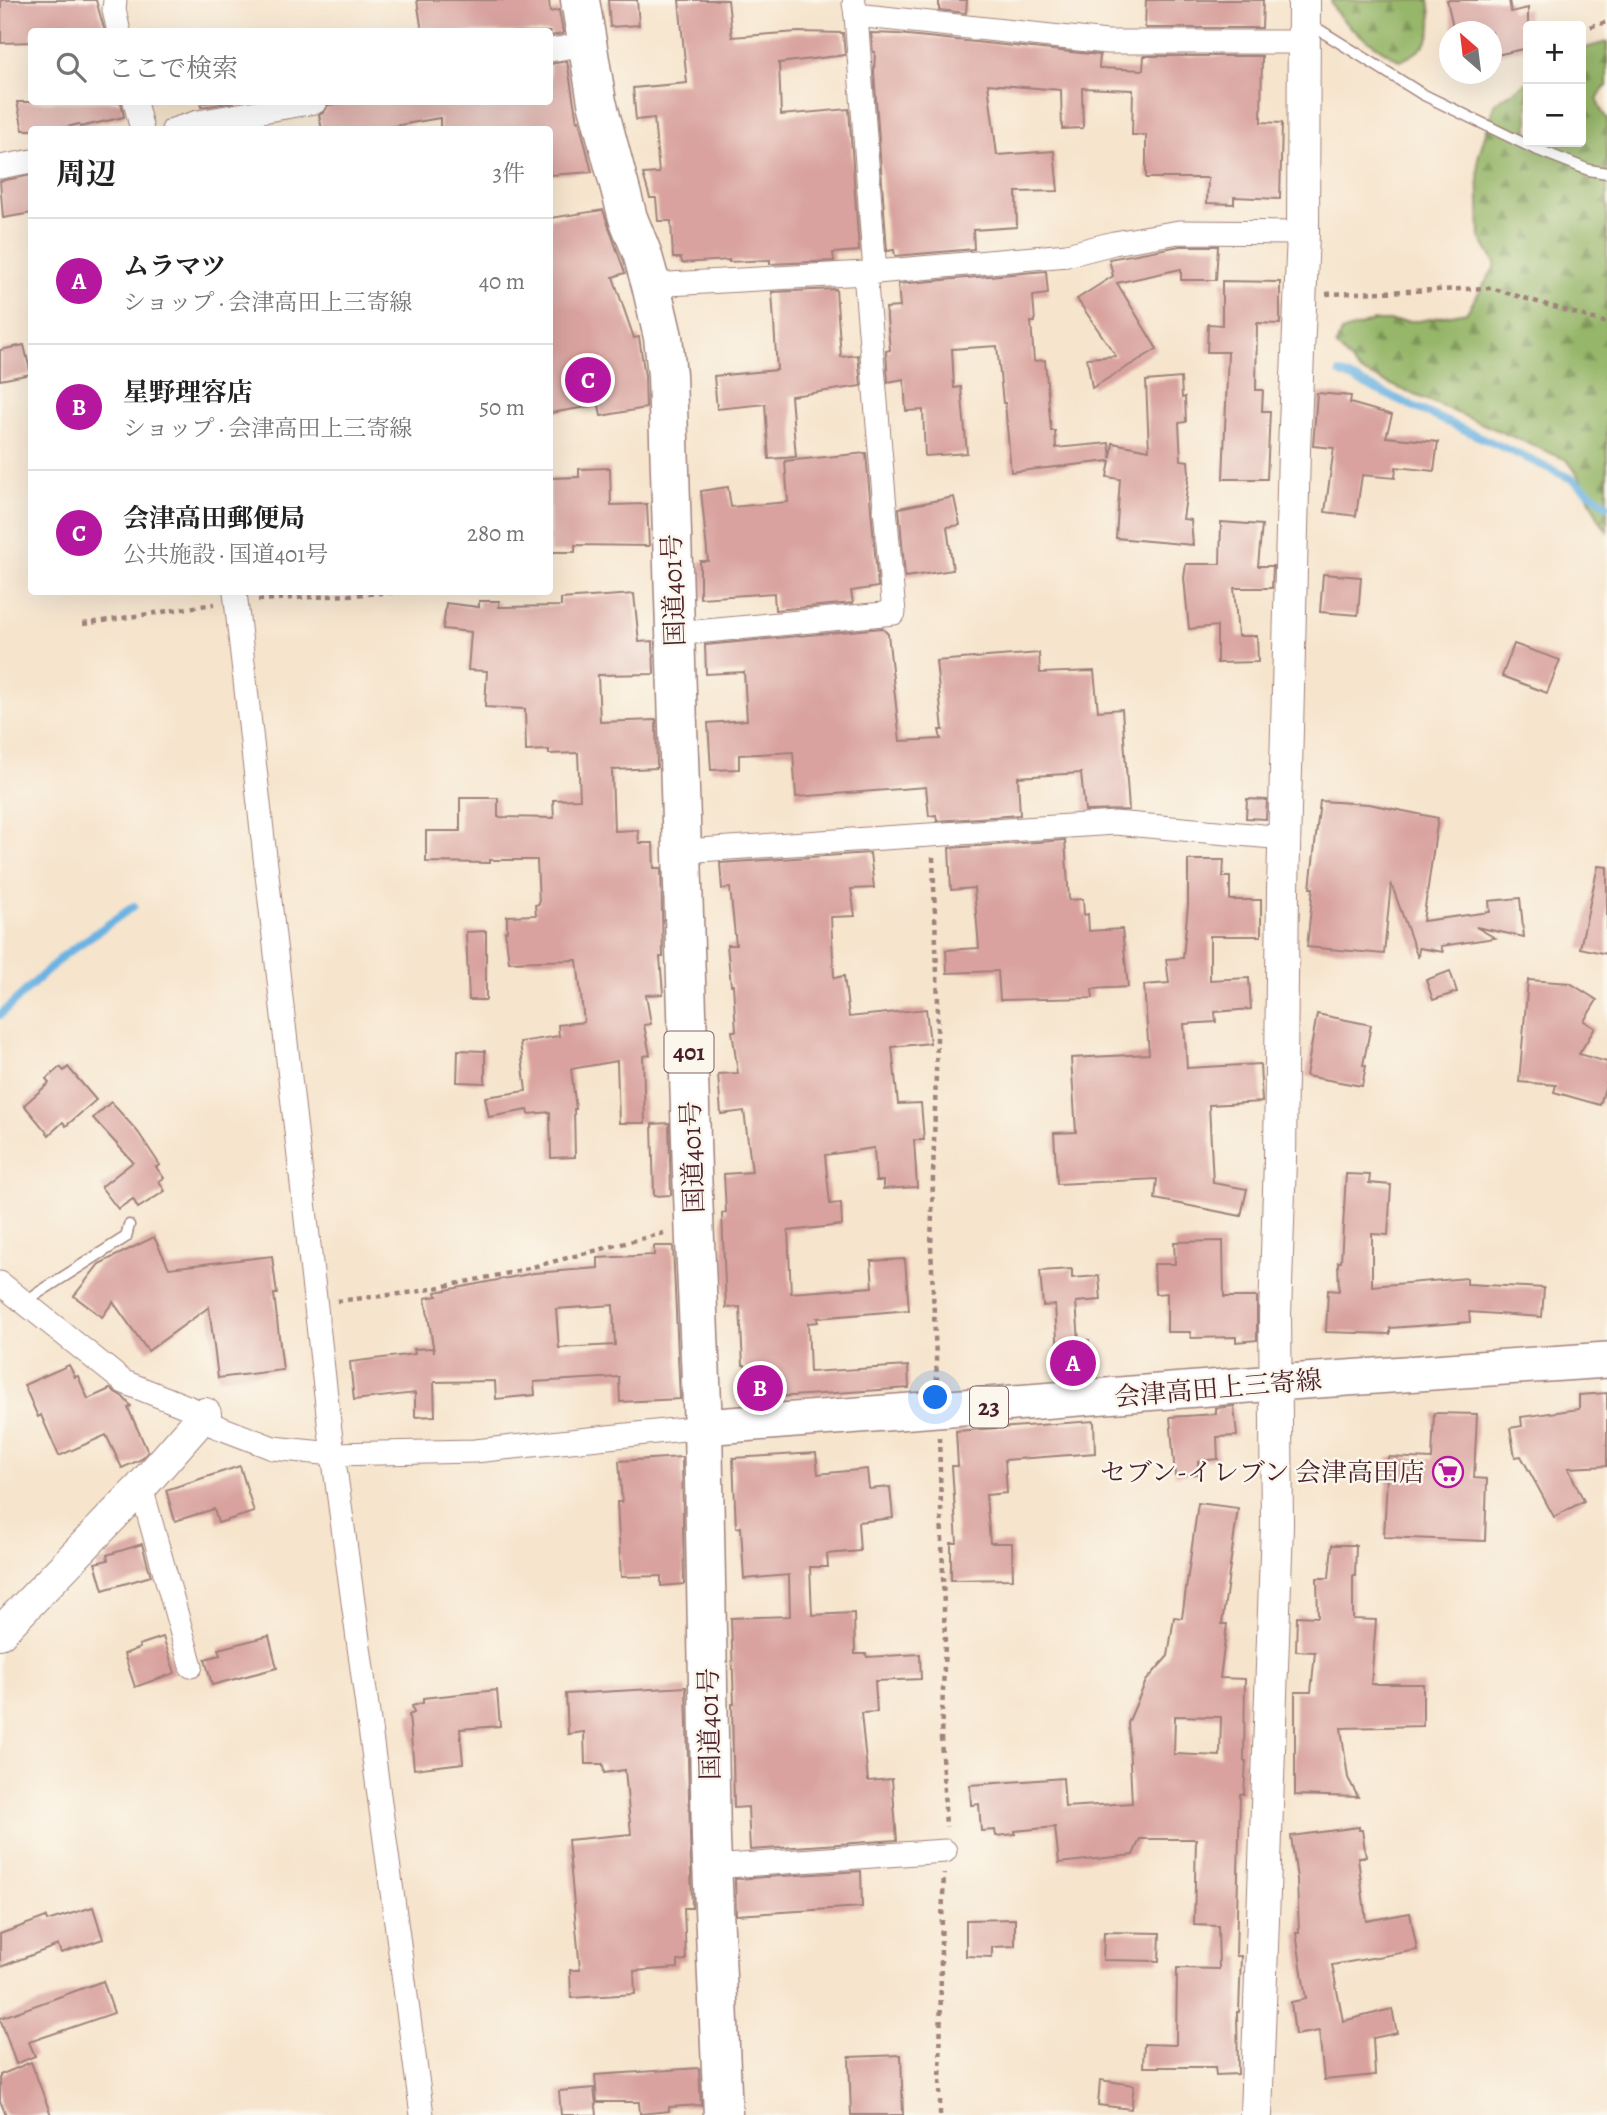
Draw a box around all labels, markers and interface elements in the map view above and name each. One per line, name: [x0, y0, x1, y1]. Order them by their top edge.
north arrow: [1439, 21, 1502, 84]
map controls: [1523, 21, 1586, 147]
button: +: [1523, 21, 1586, 84]
search box: [28, 28, 553, 105]
icon: search: [52, 48, 90, 86]
text: ここで検索: [108, 51, 238, 86]
button: −: [1523, 84, 1586, 147]
text: 周辺: [56, 154, 116, 194]
text: 3件: [492, 158, 525, 189]
text: ムラマツ: [123, 249, 226, 284]
text: A: [72, 266, 86, 297]
text: 40 m: [479, 266, 525, 297]
text: ショップ · 会津高田上三寄線: [123, 287, 412, 318]
pin: C: [565, 354, 611, 406]
text: 星野理容店: [123, 375, 253, 410]
text: B: [72, 392, 86, 423]
text: 50 m: [479, 392, 525, 423]
text: ショップ · 会津高田上三寄線: [123, 413, 412, 444]
text: 会津高田郵便局: [123, 501, 305, 536]
text: C: [72, 518, 86, 549]
text: 280 m: [467, 518, 525, 549]
street label: 国道401号: [654, 533, 693, 647]
text: 公共施設 · 国道401号: [123, 539, 328, 570]
road number: 401: [664, 1032, 714, 1072]
street label: 国道401号: [673, 1100, 712, 1214]
pin: A: [1050, 1337, 1096, 1389]
pin: B: [737, 1362, 783, 1414]
street label: 会津高田上三寄線: [1113, 1362, 1323, 1415]
your location: [918, 1380, 952, 1414]
road number: 23: [970, 1386, 1008, 1428]
place label: セブン-イレブン 会津高田店: [1100, 1455, 1425, 1490]
supermarket icon: セブン-イレブン 会津高田店: [1431, 1455, 1465, 1489]
street label: 国道401号: [691, 1667, 728, 1781]

